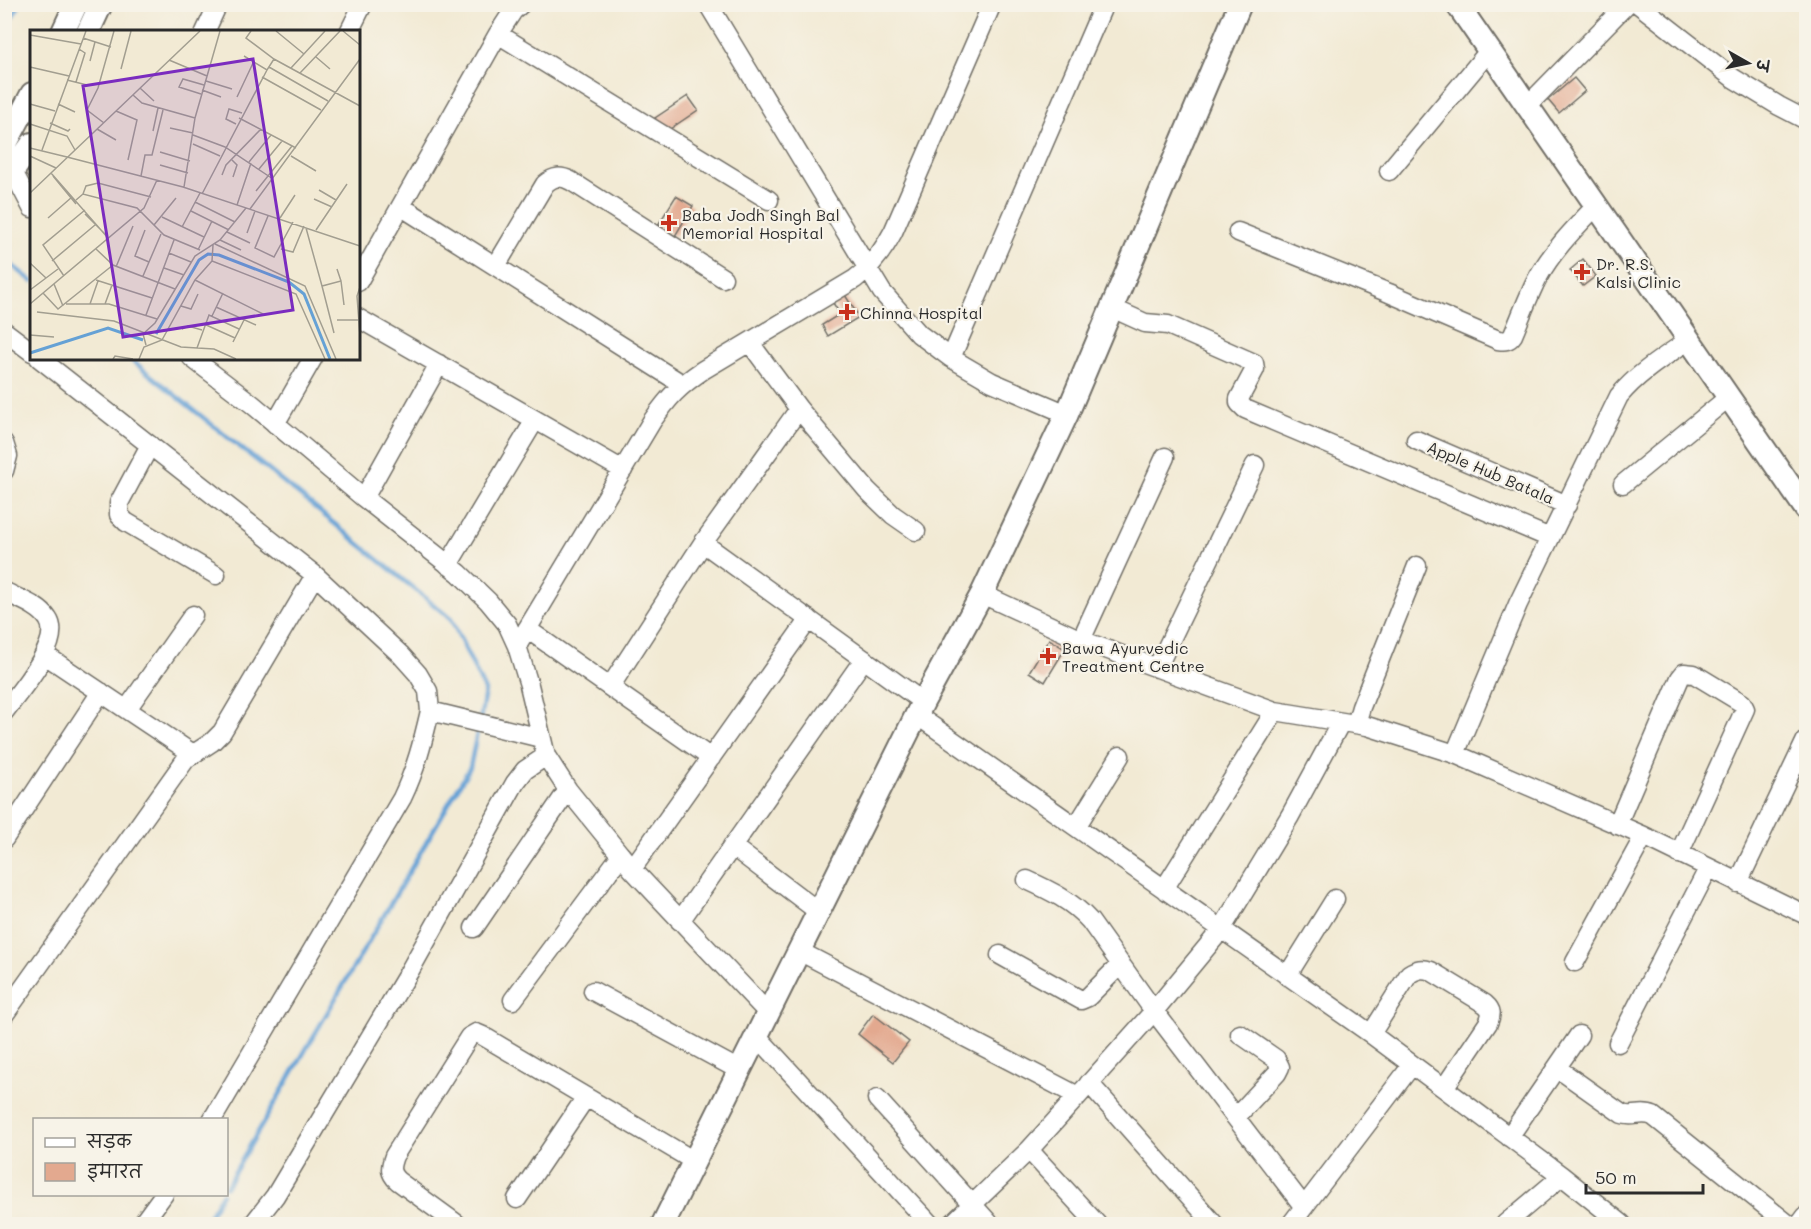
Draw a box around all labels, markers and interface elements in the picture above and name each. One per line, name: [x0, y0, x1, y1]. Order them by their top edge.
inset map: [30, 30, 360, 360]
north arrow: [1718, 33, 1778, 93]
text: उ: [1752, 57, 1775, 74]
place label: Baba Jodh Singh Bal Memorial Hospital: [682, 204, 840, 243]
marker: Baba Jodh Singh Bal Memorial Hospital: [660, 214, 678, 232]
place label: Dr. R.S. Kalsi Clinic: [1596, 253, 1681, 292]
marker: Dr. R.S. Kalsi Clinic: [1573, 263, 1591, 281]
place label: Chinna Hospital: [860, 302, 983, 323]
marker: Chinna Hospital: [838, 303, 856, 321]
street label: Apple Hub Batala: [1424, 436, 1558, 508]
place label: Bawa Ayurvedic Treatment Centre: [1062, 637, 1205, 676]
marker: Bawa Ayurvedic Treatment Centre: [1039, 647, 1057, 665]
legend: [33, 1118, 228, 1196]
text: सड़क: [86, 1129, 132, 1153]
scale bar: [1586, 1157, 1703, 1195]
text: इमारत: [87, 1159, 143, 1183]
text: 50 m: [1595, 1165, 1637, 1189]

